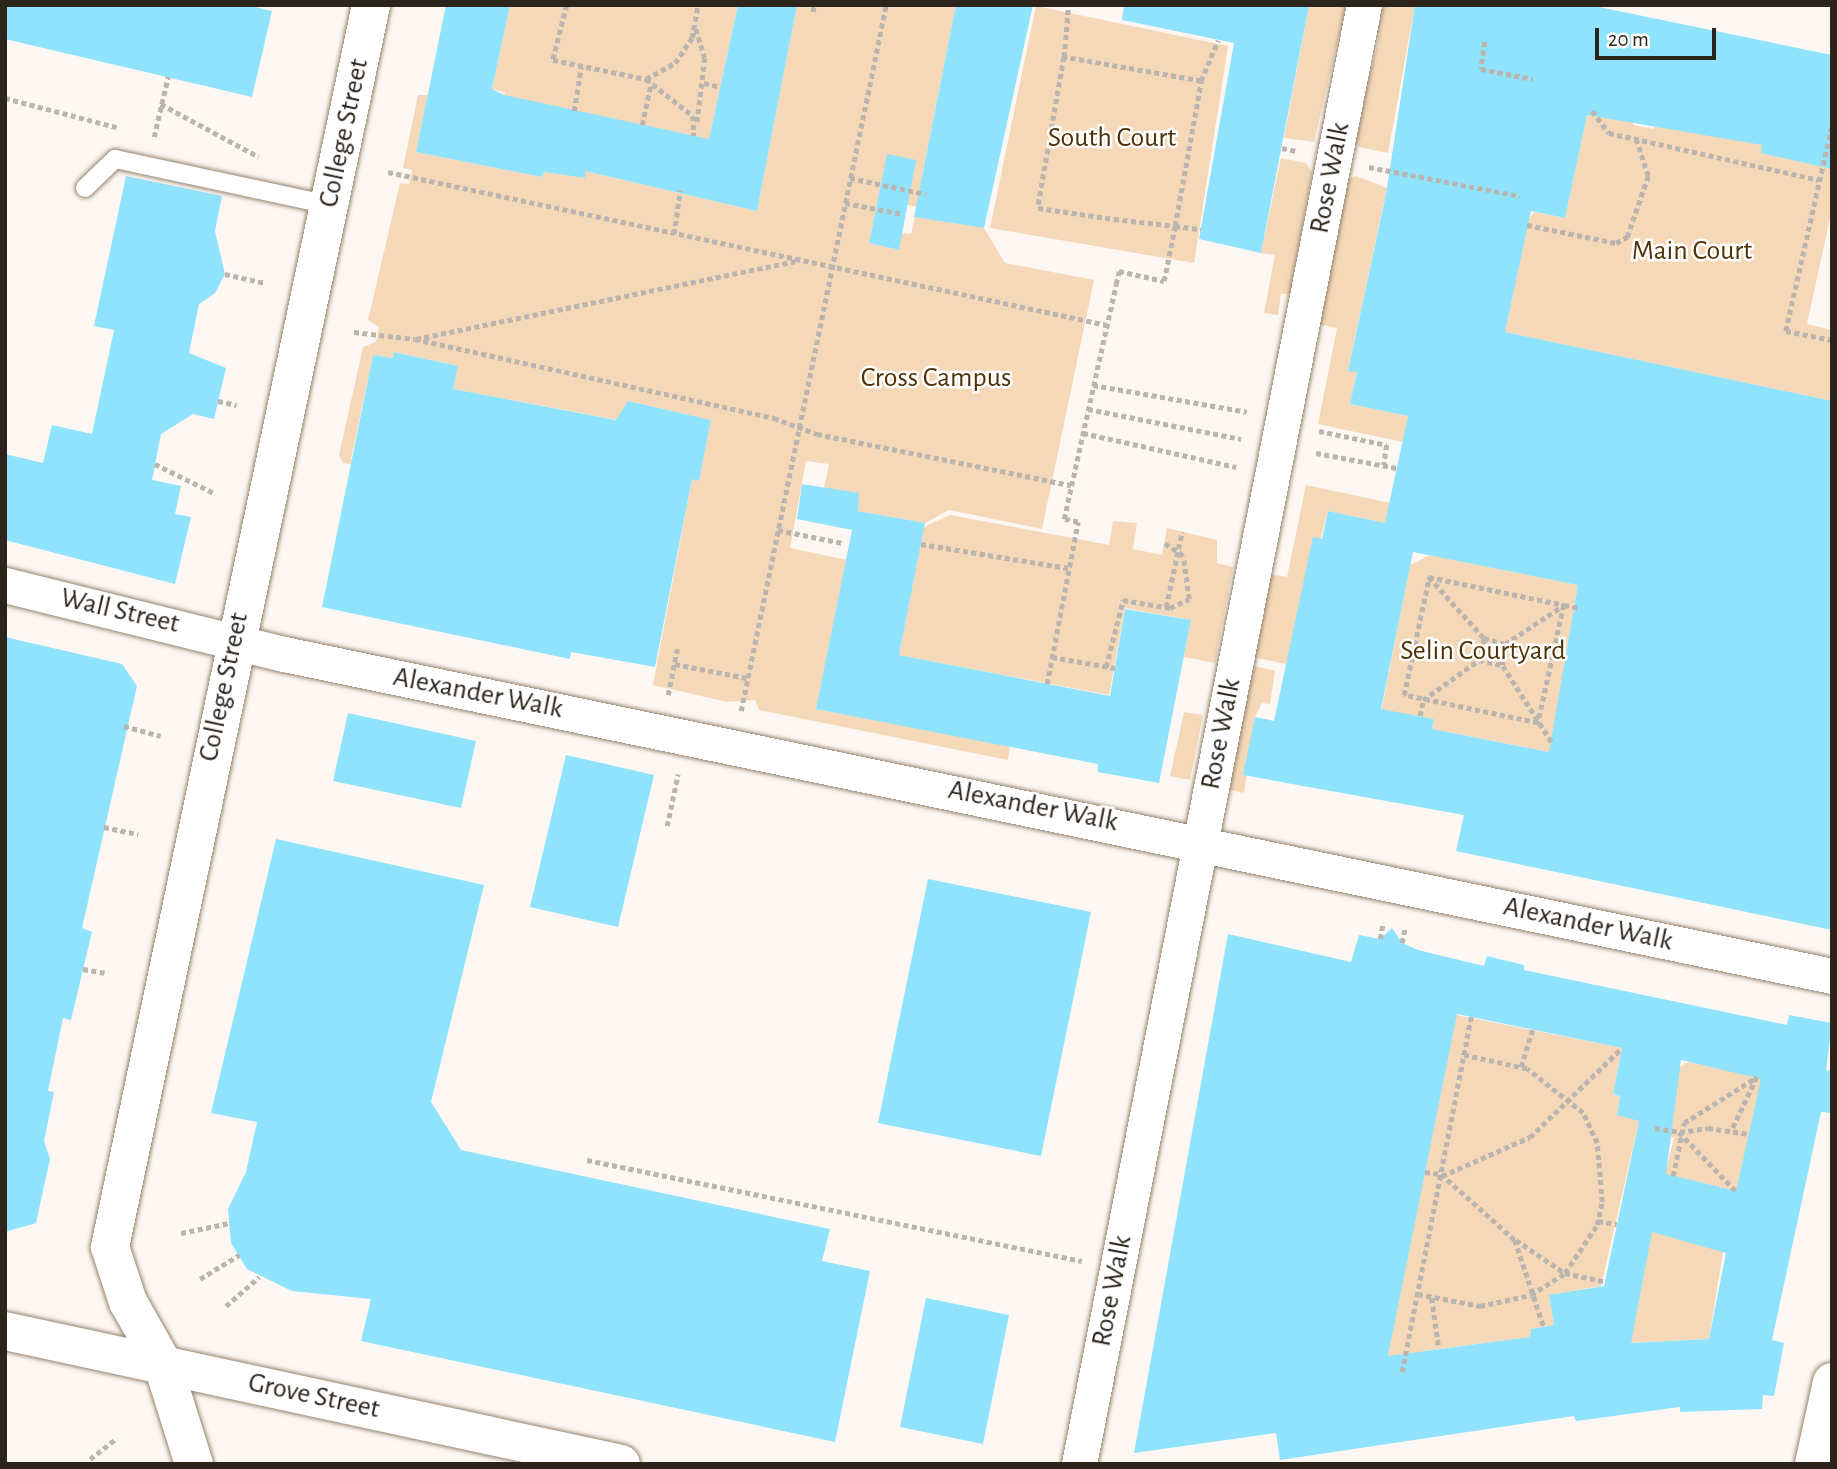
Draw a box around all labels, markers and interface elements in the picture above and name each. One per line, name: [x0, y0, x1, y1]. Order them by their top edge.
scale bar: [1599, 14, 1720, 58]
text: 20 m: [1608, 29, 1649, 50]
street label: College Street: [312, 56, 376, 210]
street label: Rose Walk: [1303, 120, 1357, 236]
park label: South Court: [1048, 121, 1176, 155]
park label: Main Court: [1632, 234, 1752, 268]
park label: Cross Campus: [861, 361, 1011, 395]
street label: Wall Street: [57, 581, 183, 641]
street label: College Street: [192, 610, 256, 764]
park label: Selin Courtyard: [1400, 634, 1566, 668]
street label: Alexander Walk: [390, 660, 566, 726]
street label: Rose Walk: [1194, 676, 1248, 792]
street label: Alexander Walk: [945, 773, 1121, 839]
street label: Alexander Walk: [1500, 890, 1676, 958]
street label: Rose Walk: [1085, 1233, 1139, 1349]
street label: Grove Street: [245, 1366, 383, 1426]

